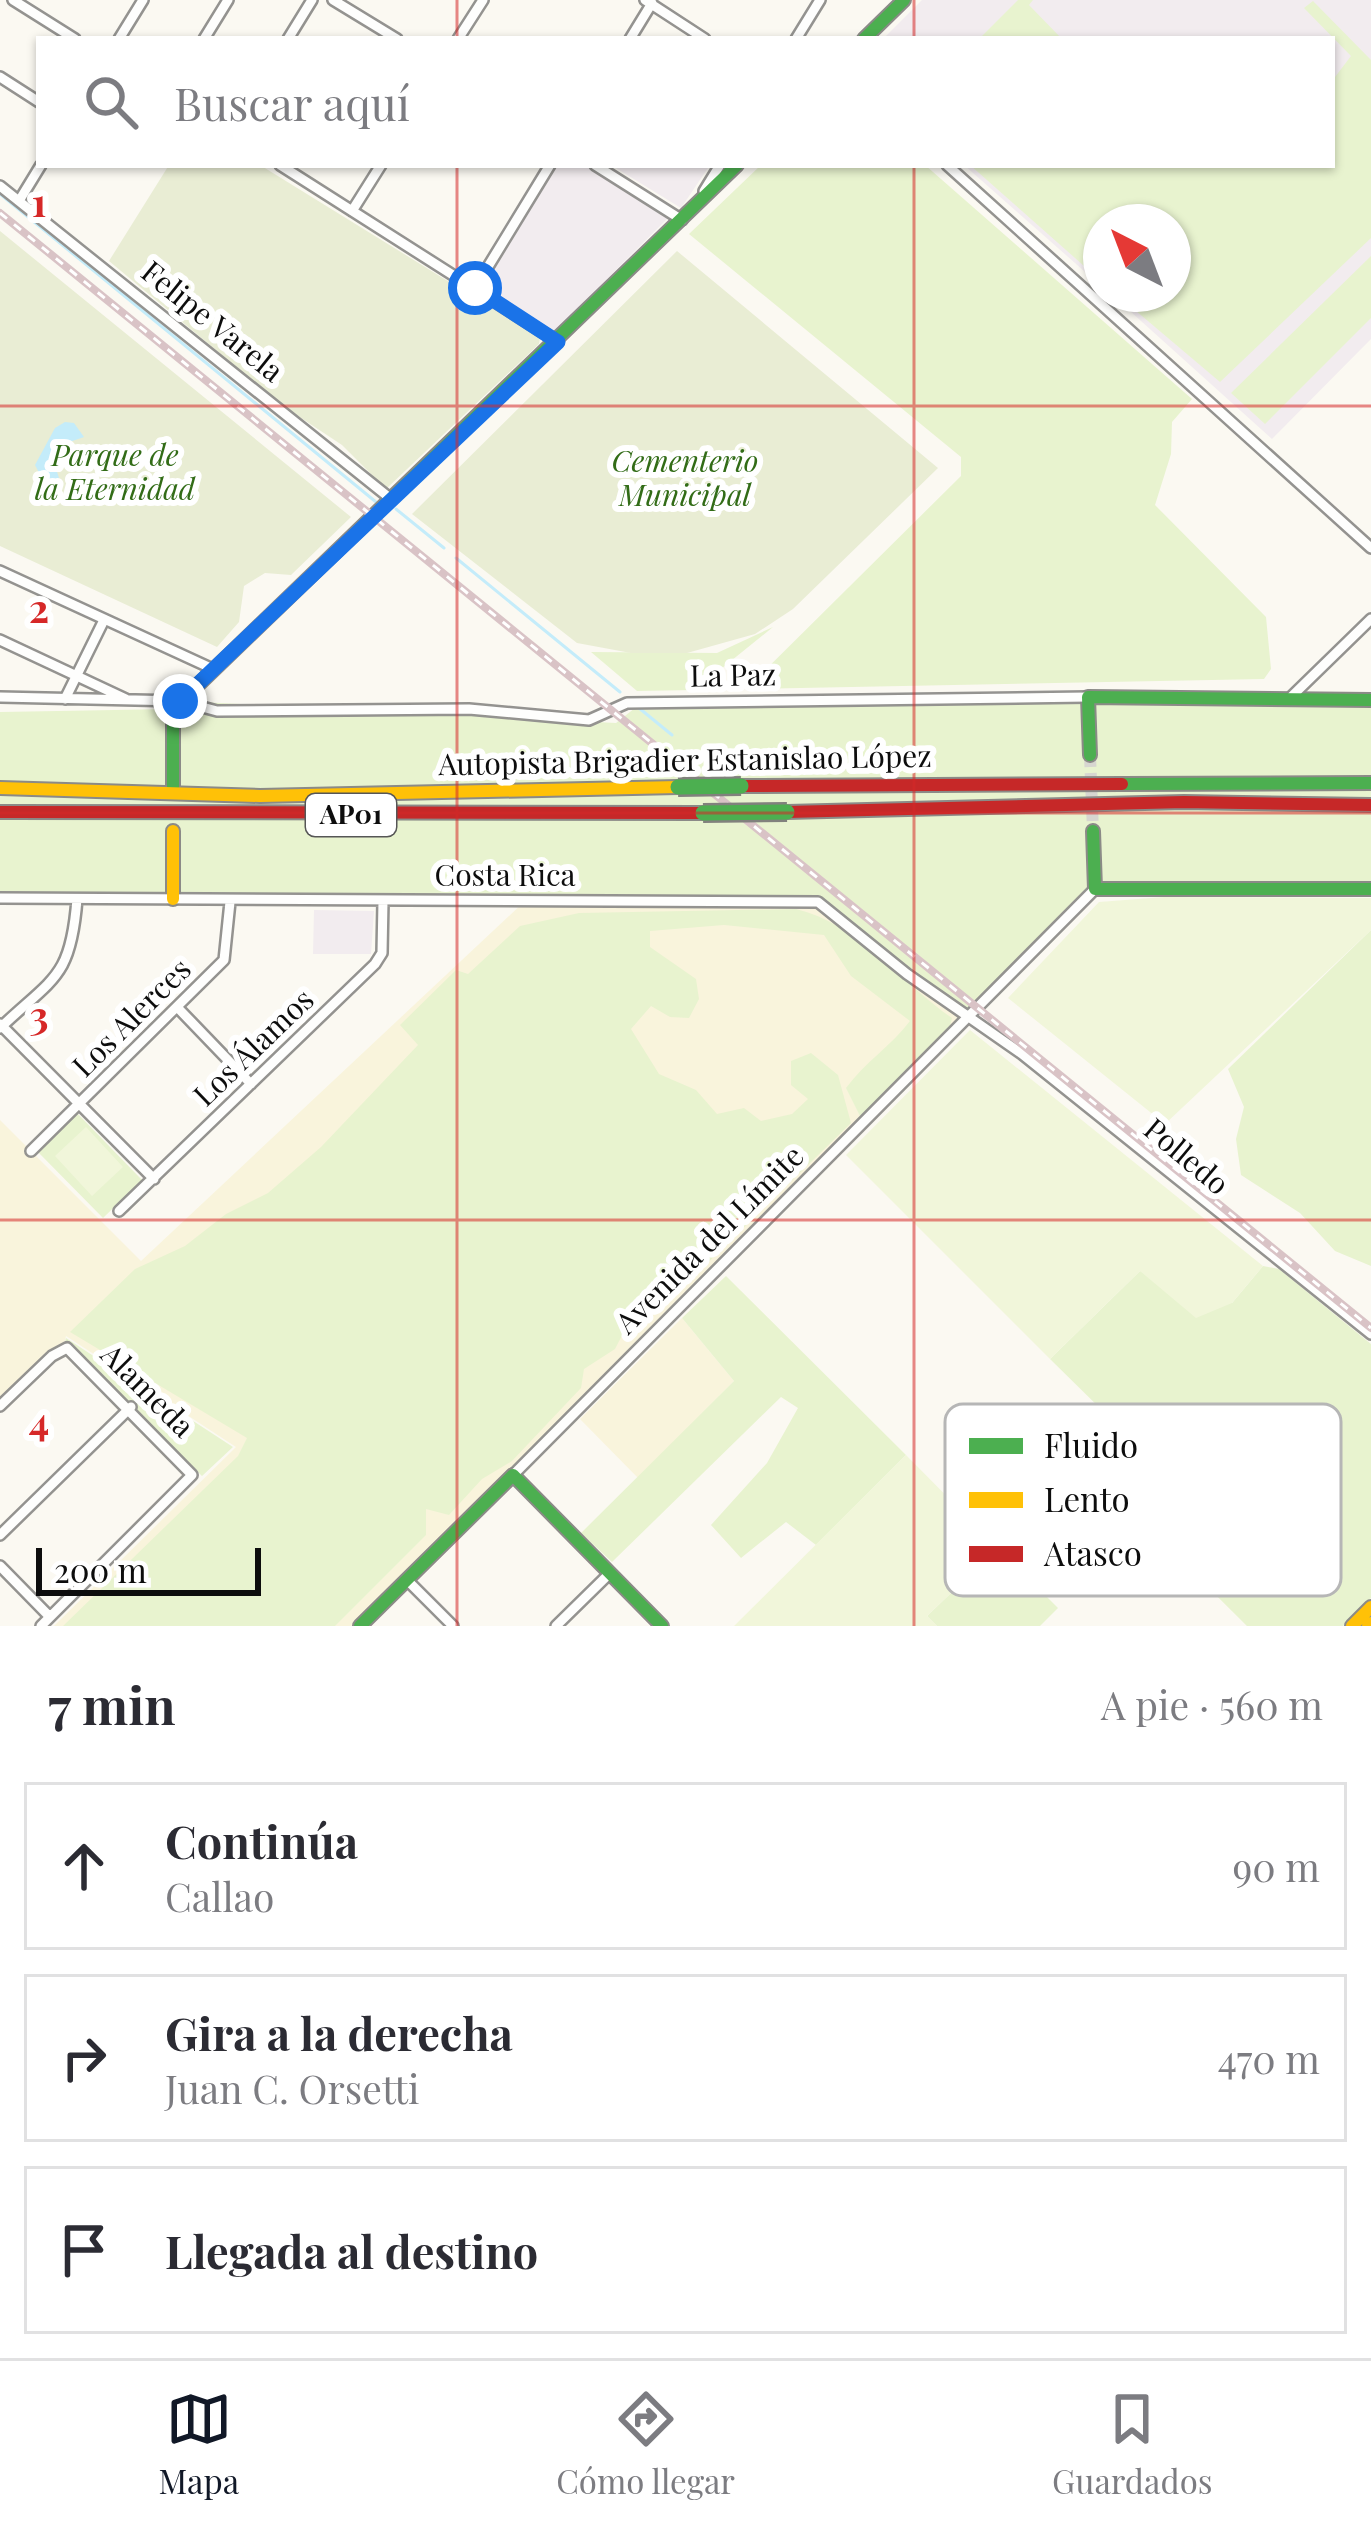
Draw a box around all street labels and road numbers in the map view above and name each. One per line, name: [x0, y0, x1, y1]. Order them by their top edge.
street label: Felipe Varela: [134, 251, 292, 390]
street label: La Paz: [689, 653, 776, 695]
street label: Autopista Brigadier Estanislao López: [437, 735, 932, 783]
road number: AP01: [306, 794, 396, 836]
street label: Costa Rica: [435, 854, 576, 894]
street label: Los Alerces: [63, 949, 199, 1085]
street label: Los Álamos: [184, 979, 321, 1114]
street label: Polledo: [1136, 1108, 1238, 1203]
street label: Avenida del Límite: [605, 1136, 811, 1342]
street label: Alameda: [92, 1334, 204, 1445]

